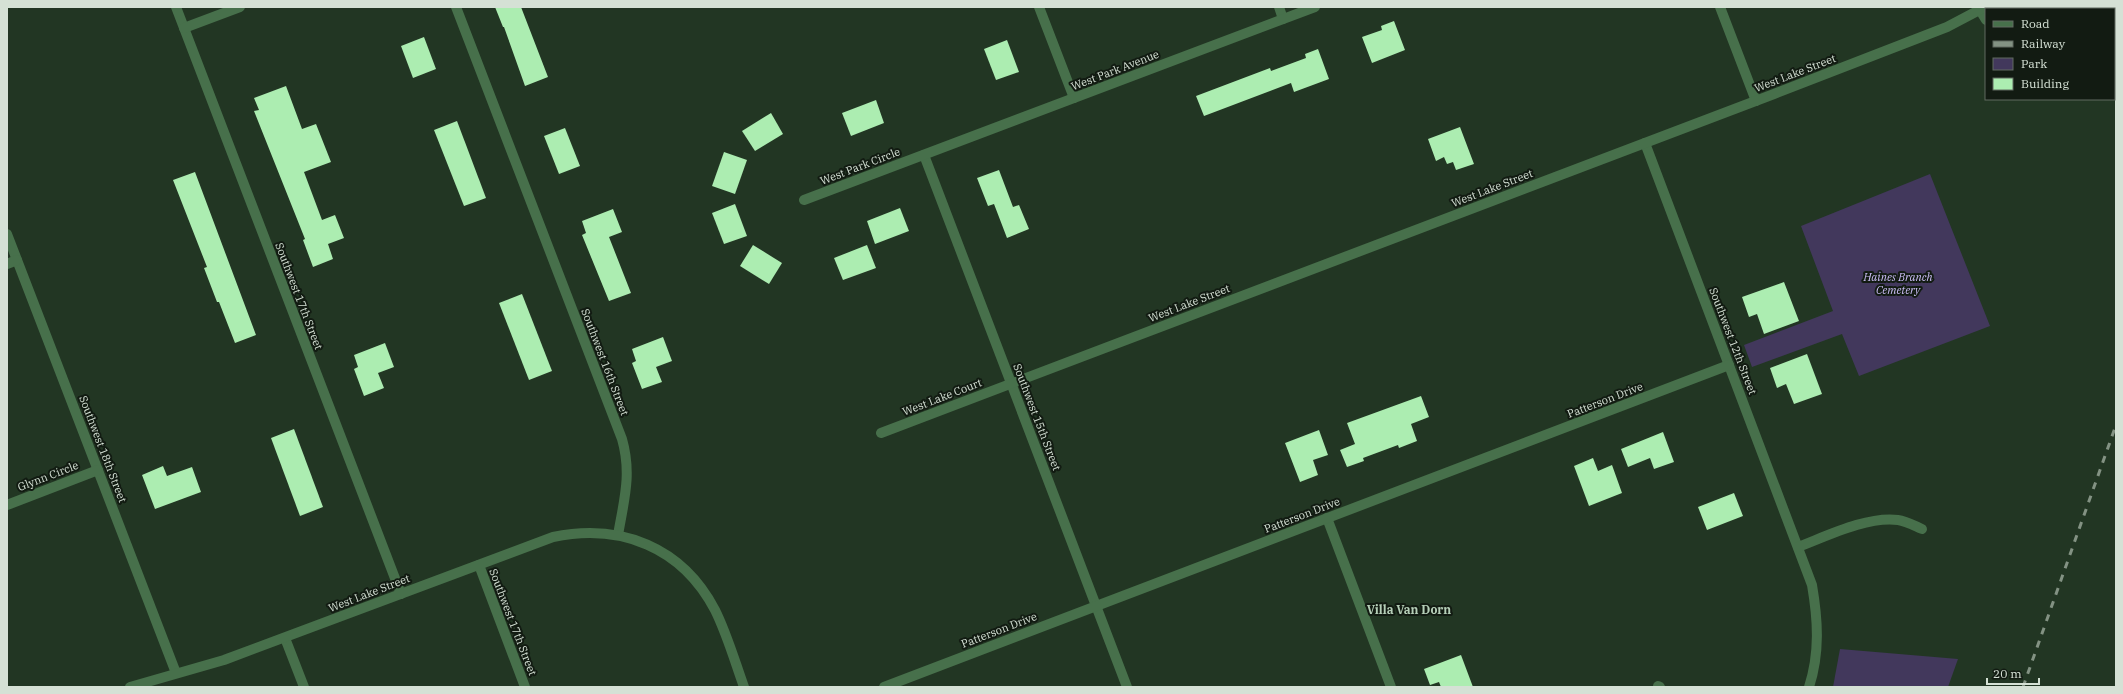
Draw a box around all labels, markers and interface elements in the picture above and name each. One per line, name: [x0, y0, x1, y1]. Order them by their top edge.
legend: [1985, 8, 2115, 100]
text: Road: [2021, 16, 2050, 31]
text: Railway: [2021, 36, 2066, 51]
street label: West Park Avenue: [1069, 47, 1161, 93]
street label: West Lake Street: [1752, 51, 1838, 95]
text: Park: [2021, 56, 2047, 71]
text: Building: [2021, 76, 2069, 91]
street label: West Park Circle: [818, 144, 902, 188]
street label: West Lake Street: [1449, 166, 1535, 210]
street label: Southwest 17th Street: [272, 240, 326, 352]
park label: Haines Branch Cemetery: [1862, 270, 1933, 297]
street label: West Lake Street: [1146, 281, 1232, 325]
street label: Southwest 12th Street: [1706, 285, 1760, 397]
street label: Southwest 16th Street: [578, 306, 632, 418]
street label: Southwest 15th Street: [1010, 361, 1064, 473]
street label: West Lake Court: [900, 375, 984, 419]
street label: Patterson Drive: [1565, 379, 1645, 421]
street label: Southwest 18th Street: [76, 393, 130, 505]
street label: Glynn Circle: [16, 458, 81, 494]
street label: Patterson Drive: [1262, 494, 1342, 536]
street label: Southwest 17th Street: [486, 566, 540, 678]
street label: West Lake Street: [326, 571, 412, 615]
district label: Villa Van Dorn: [1367, 602, 1451, 617]
street label: Patterson Drive: [959, 609, 1039, 651]
scale bar: [1987, 660, 2039, 686]
text: 20 m: [1993, 666, 2022, 681]

